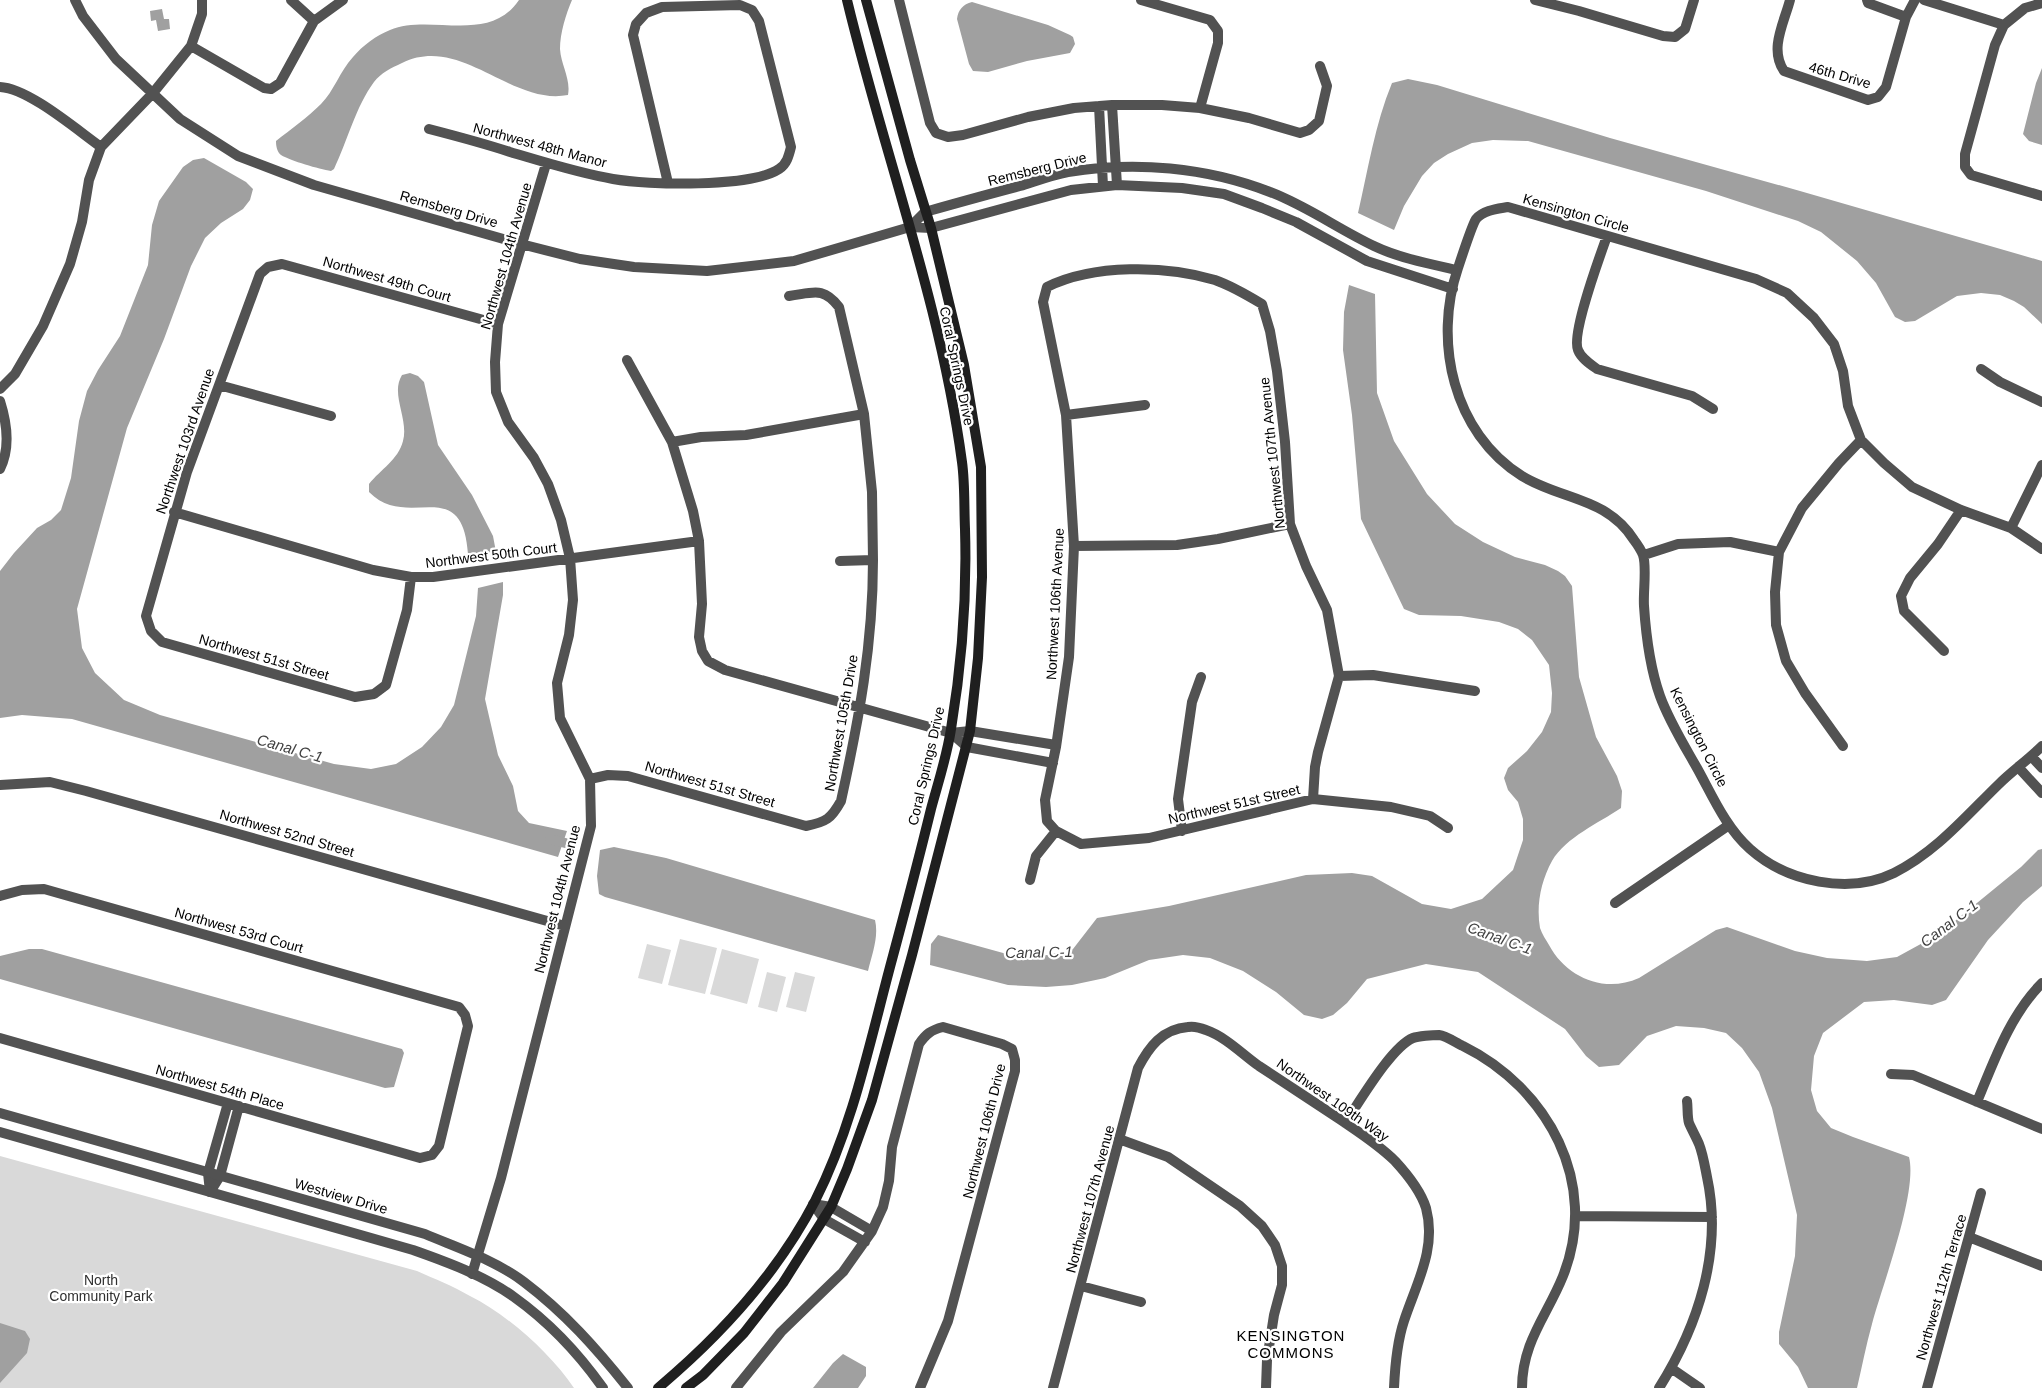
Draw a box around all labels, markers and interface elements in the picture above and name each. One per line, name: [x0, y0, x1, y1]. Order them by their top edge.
street label: 46th Drive: [1807, 59, 1873, 92]
street label: Northwest 48th Manor: [471, 119, 609, 171]
street label: Remsberg Drive: [986, 149, 1088, 189]
street label: Northwest 104th Avenue: [477, 180, 535, 331]
street label: Remsberg Drive: [398, 187, 500, 231]
street label: Kensington Circle: [1521, 190, 1631, 236]
street label: Northwest 49th Court: [321, 253, 453, 305]
street label: Coral Springs Drive: [937, 305, 977, 427]
street label: Northwest 103rd Avenue: [153, 366, 218, 516]
street label: Northwest 107th Avenue: [1256, 376, 1288, 530]
street label: Northwest 106th Avenue: [1043, 527, 1067, 680]
street label: Northwest 50th Court: [424, 539, 558, 571]
street label: Northwest 51st Street: [197, 631, 331, 683]
street label: Northwest 105th Drive: [821, 653, 861, 793]
street label: Kensington Circle: [1667, 684, 1731, 790]
street label: Coral Springs Drive: [905, 705, 947, 827]
water label: Canal C-1: [255, 731, 325, 765]
street label: Northwest 51st Street: [643, 758, 777, 810]
street label: Northwest 51st Street: [1167, 781, 1301, 827]
street label: Northwest 52nd Street: [218, 806, 356, 860]
street label: Northwest 104th Avenue: [531, 823, 583, 975]
water label: Canal C-1: [1917, 896, 1981, 950]
street label: Northwest 53rd Court: [173, 904, 305, 956]
water label: Canal C-1: [1465, 918, 1535, 958]
water label: Canal C-1: [1005, 943, 1073, 961]
street label: Northwest 109th Way: [1274, 1055, 1392, 1145]
street label: Northwest 54th Place: [154, 1061, 286, 1113]
street label: Northwest 106th Drive: [959, 1062, 1009, 1200]
street label: Northwest 107th Avenue: [1063, 1123, 1117, 1275]
street label: Westview Drive: [293, 1175, 390, 1217]
street label: Northwest 112th Terrace: [1912, 1212, 1970, 1362]
park label: North Community Park: [49, 1272, 154, 1304]
district label: KENSINGTON COMMONS: [1237, 1327, 1345, 1361]

